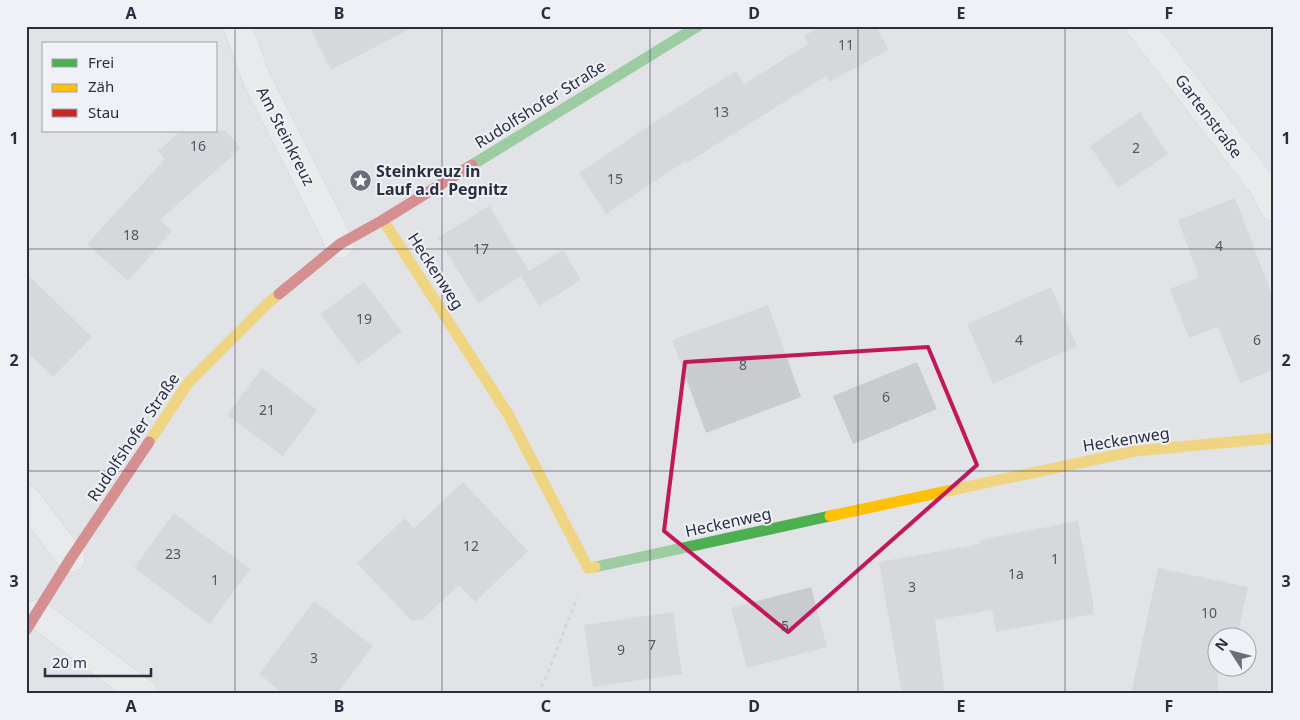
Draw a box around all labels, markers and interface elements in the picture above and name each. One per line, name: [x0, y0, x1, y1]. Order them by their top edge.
text: A: [125, 2, 137, 24]
text: B: [334, 2, 344, 24]
text: C: [541, 2, 551, 24]
text: D: [748, 2, 760, 24]
text: E: [957, 2, 966, 24]
text: F: [1165, 2, 1173, 24]
house number: 11: [838, 35, 854, 54]
legend: [42, 42, 218, 132]
text: Frei: [88, 52, 114, 72]
street label: Rudolfshofer Straße: [470, 55, 610, 153]
street label: Gartenstraße: [1170, 70, 1248, 162]
text: Zäh: [88, 76, 114, 96]
street label: Am Steinkreuz: [252, 83, 320, 189]
text: Stau: [88, 102, 119, 122]
house number: 13: [713, 102, 729, 121]
text: 1: [9, 127, 19, 149]
text: 1: [1281, 127, 1291, 149]
house number: 16: [190, 136, 206, 155]
house number: 2: [1132, 138, 1140, 157]
place label: Steinkreuz in Lauf a.d. Pegnitz: [376, 160, 508, 200]
place icon: Steinkreuz in Lauf a.d. Pegnitz: [348, 168, 372, 192]
house number: 15: [607, 169, 623, 188]
house number: 18: [123, 225, 139, 244]
street label: Heckenweg: [403, 228, 469, 314]
house number: 4: [1215, 236, 1223, 255]
house number: 17: [473, 239, 489, 258]
house number: 19: [356, 309, 372, 328]
house number: 4: [1015, 330, 1023, 349]
house number: 6: [1253, 330, 1261, 349]
text: 2: [9, 349, 19, 371]
text: 2: [1281, 349, 1291, 371]
house number: 8: [739, 355, 747, 374]
street label: Rudolfshofer Straße: [82, 368, 184, 506]
house number: 6: [882, 387, 890, 406]
house number: 21: [259, 400, 275, 419]
street label: Heckenweg: [1081, 421, 1171, 457]
street label: Heckenweg: [683, 502, 773, 542]
house number: 12: [463, 536, 479, 555]
house number: 23: [165, 544, 181, 563]
house number: 1: [1051, 549, 1059, 568]
house number: 1a: [1008, 564, 1024, 583]
text: 3: [9, 570, 19, 592]
house number: 1: [211, 570, 219, 589]
text: 3: [1281, 570, 1291, 592]
house number: 3: [908, 577, 916, 596]
house number: 10: [1201, 603, 1217, 622]
house number: 5: [781, 616, 789, 635]
north arrow: [1208, 628, 1258, 678]
text: N: [1210, 634, 1232, 654]
house number: 7: [648, 635, 656, 654]
house number: 9: [617, 640, 625, 659]
scale bar: [45, 645, 151, 677]
house number: 3: [310, 648, 318, 667]
text: 20 m: [52, 652, 87, 672]
text: A: [125, 695, 137, 717]
text: B: [334, 695, 344, 717]
text: C: [541, 695, 551, 717]
text: D: [748, 695, 760, 717]
text: E: [957, 695, 966, 717]
text: F: [1165, 695, 1173, 717]

